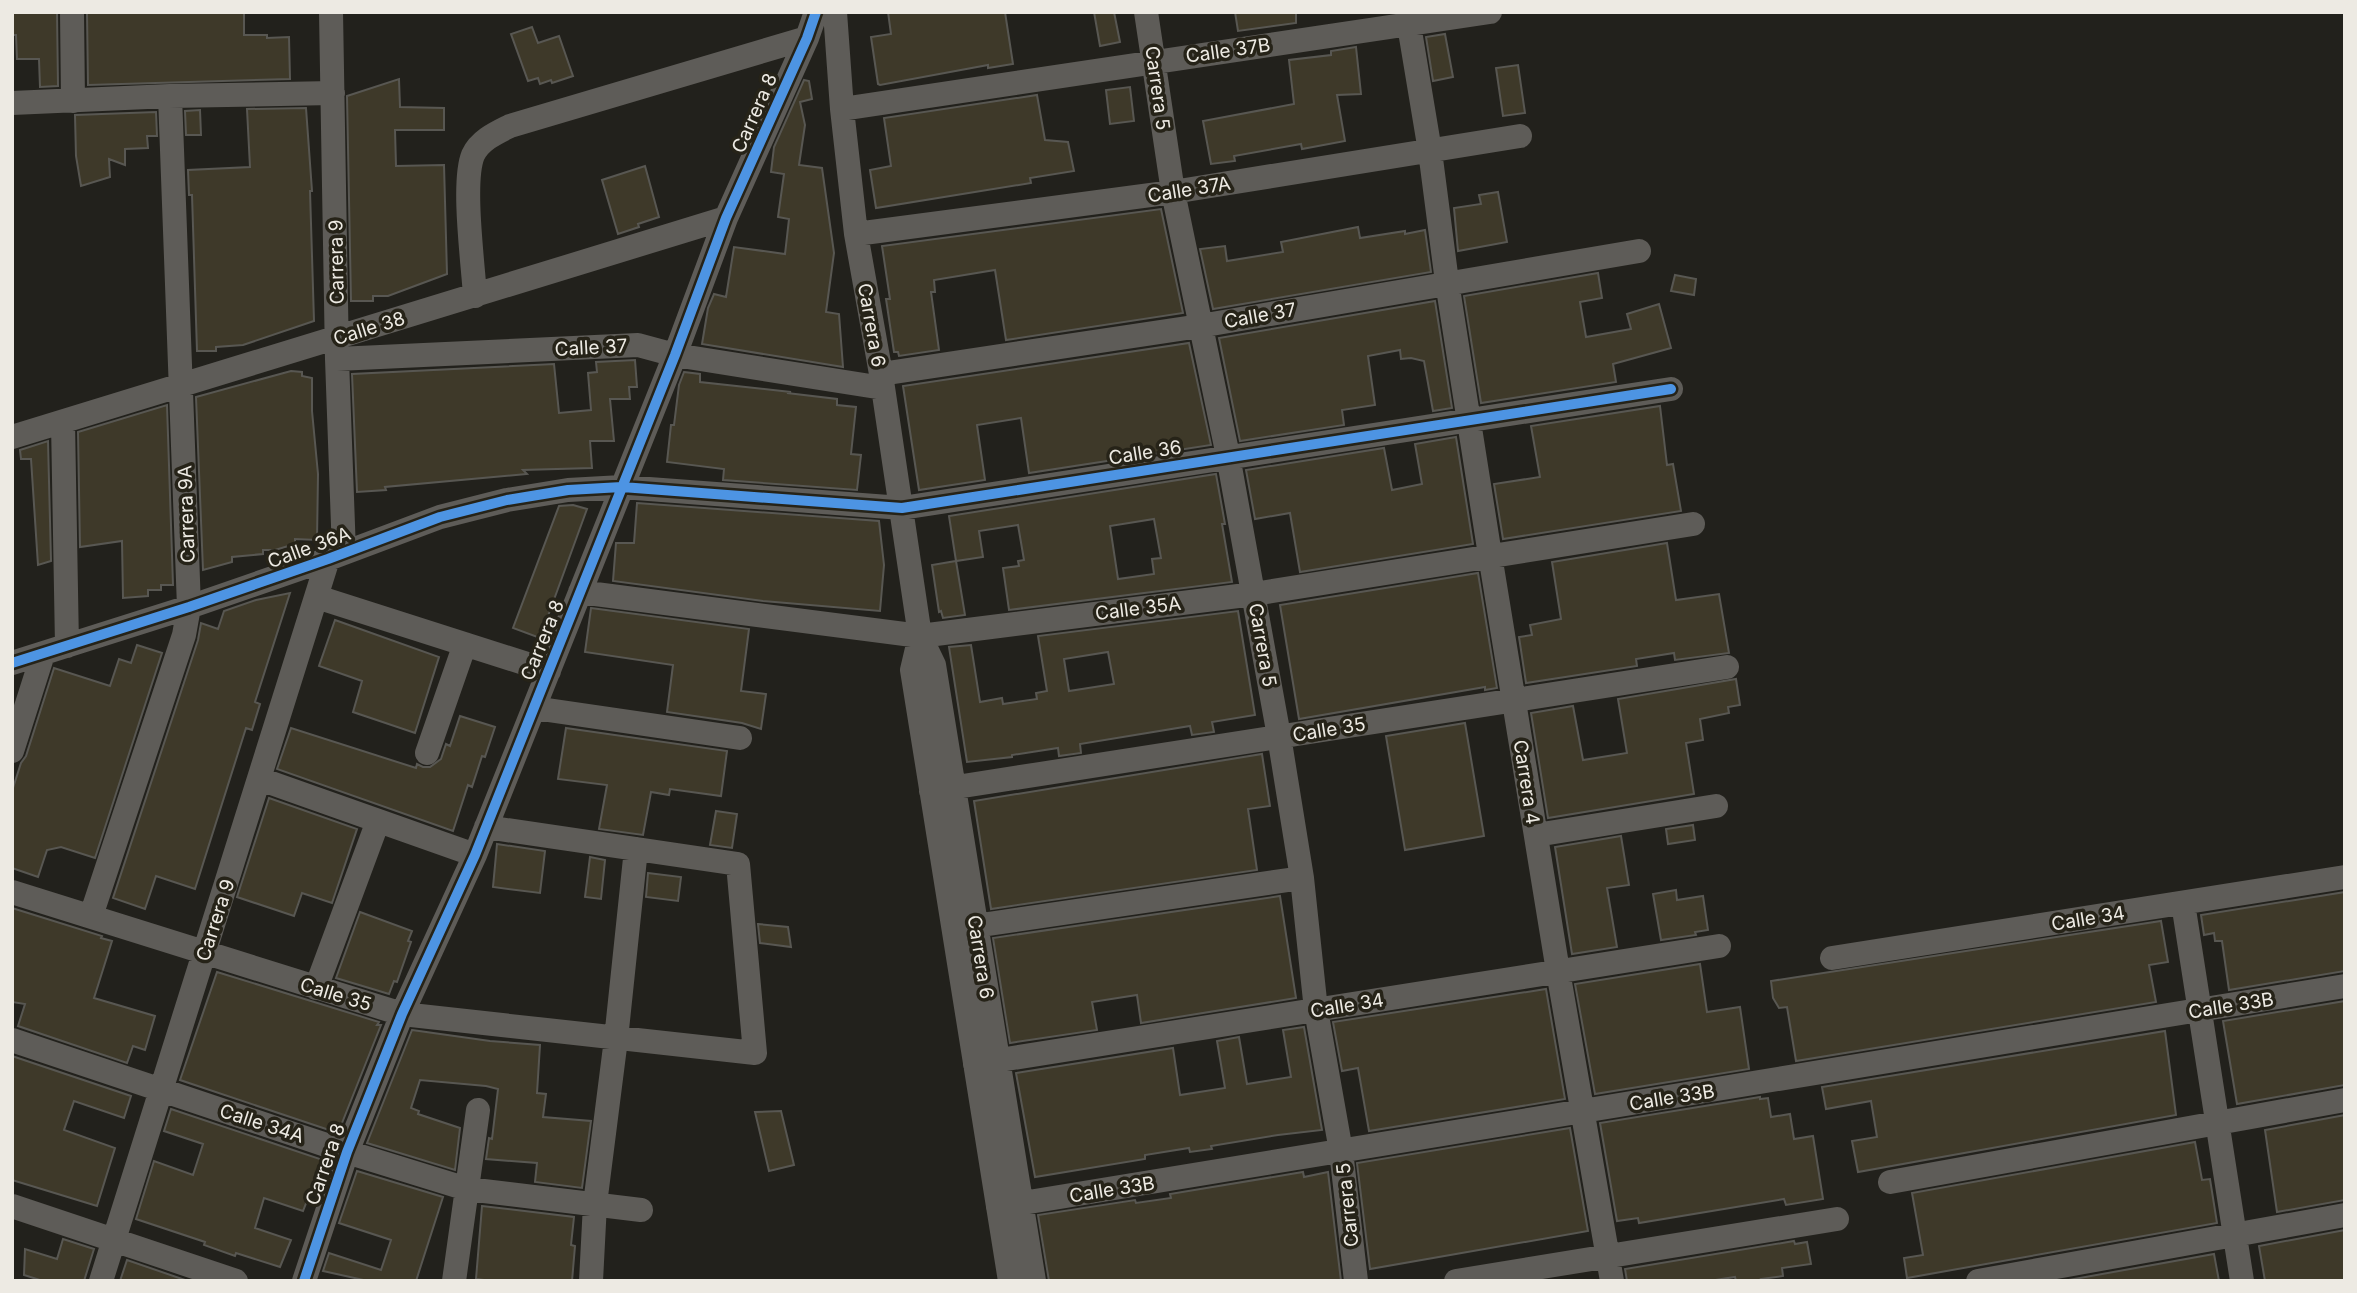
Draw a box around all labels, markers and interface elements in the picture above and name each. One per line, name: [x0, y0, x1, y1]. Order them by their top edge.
street label: Calle 37B: [1184, 33, 1272, 68]
street label: Carrera 5: [1140, 45, 1175, 132]
street label: Carrera 8: [727, 70, 782, 157]
street label: Calle 37A: [1146, 172, 1232, 207]
street label: Carrera 9: [324, 219, 349, 305]
street label: Carrera 6: [853, 281, 890, 369]
street label: Calle 37: [1222, 298, 1298, 333]
street label: Calle 38: [331, 307, 408, 350]
street label: Calle 37: [554, 334, 628, 361]
street label: Calle 36: [1107, 435, 1183, 470]
street label: Carrera 9A: [173, 465, 200, 563]
street label: Calle 36A: [264, 522, 354, 573]
street label: Calle 35A: [1094, 592, 1182, 625]
street label: Carrera 8: [516, 597, 569, 684]
street label: Carrera 5: [1244, 601, 1281, 689]
street label: Calle 35: [1291, 712, 1367, 747]
street label: Carrera 4: [1508, 738, 1545, 826]
street label: Carrera 9: [191, 876, 240, 964]
street label: Calle 34: [2050, 901, 2127, 936]
street label: Carrera 6: [963, 913, 999, 1001]
street label: Calle 35: [297, 973, 374, 1016]
street label: Calle 33B: [2187, 987, 2275, 1024]
street label: Calle 34: [1309, 988, 1386, 1023]
street label: Calle 33B: [1628, 1079, 1716, 1116]
street label: Calle 34A: [217, 1099, 307, 1148]
street label: Carrera 8: [301, 1120, 350, 1208]
street label: Carrera 5: [1332, 1162, 1363, 1248]
street label: Calle 33B: [1068, 1171, 1156, 1208]

